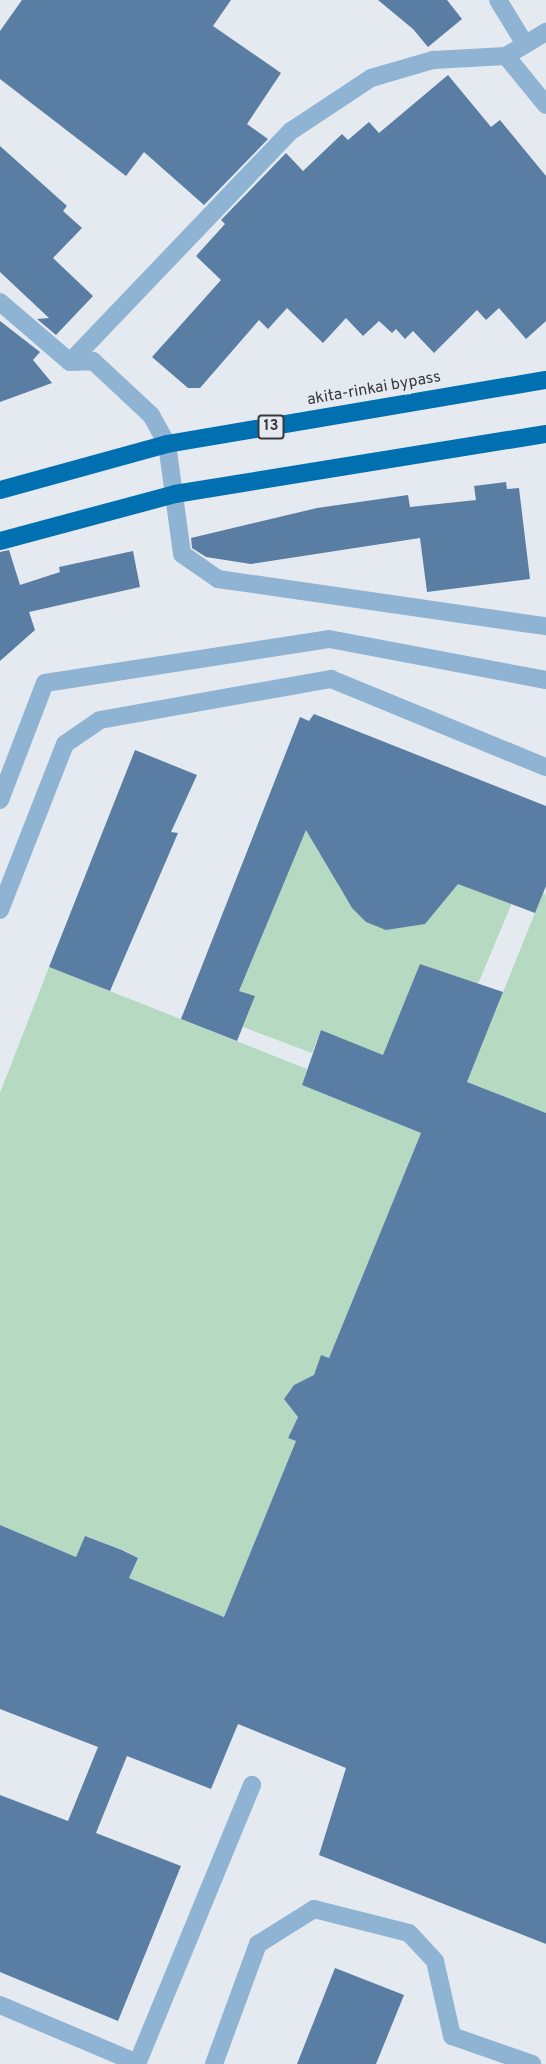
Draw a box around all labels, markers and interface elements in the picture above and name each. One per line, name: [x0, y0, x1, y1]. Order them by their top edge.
street label: akita-rinkai bypass: [306, 368, 442, 410]
road number: 13: [258, 415, 284, 439]

